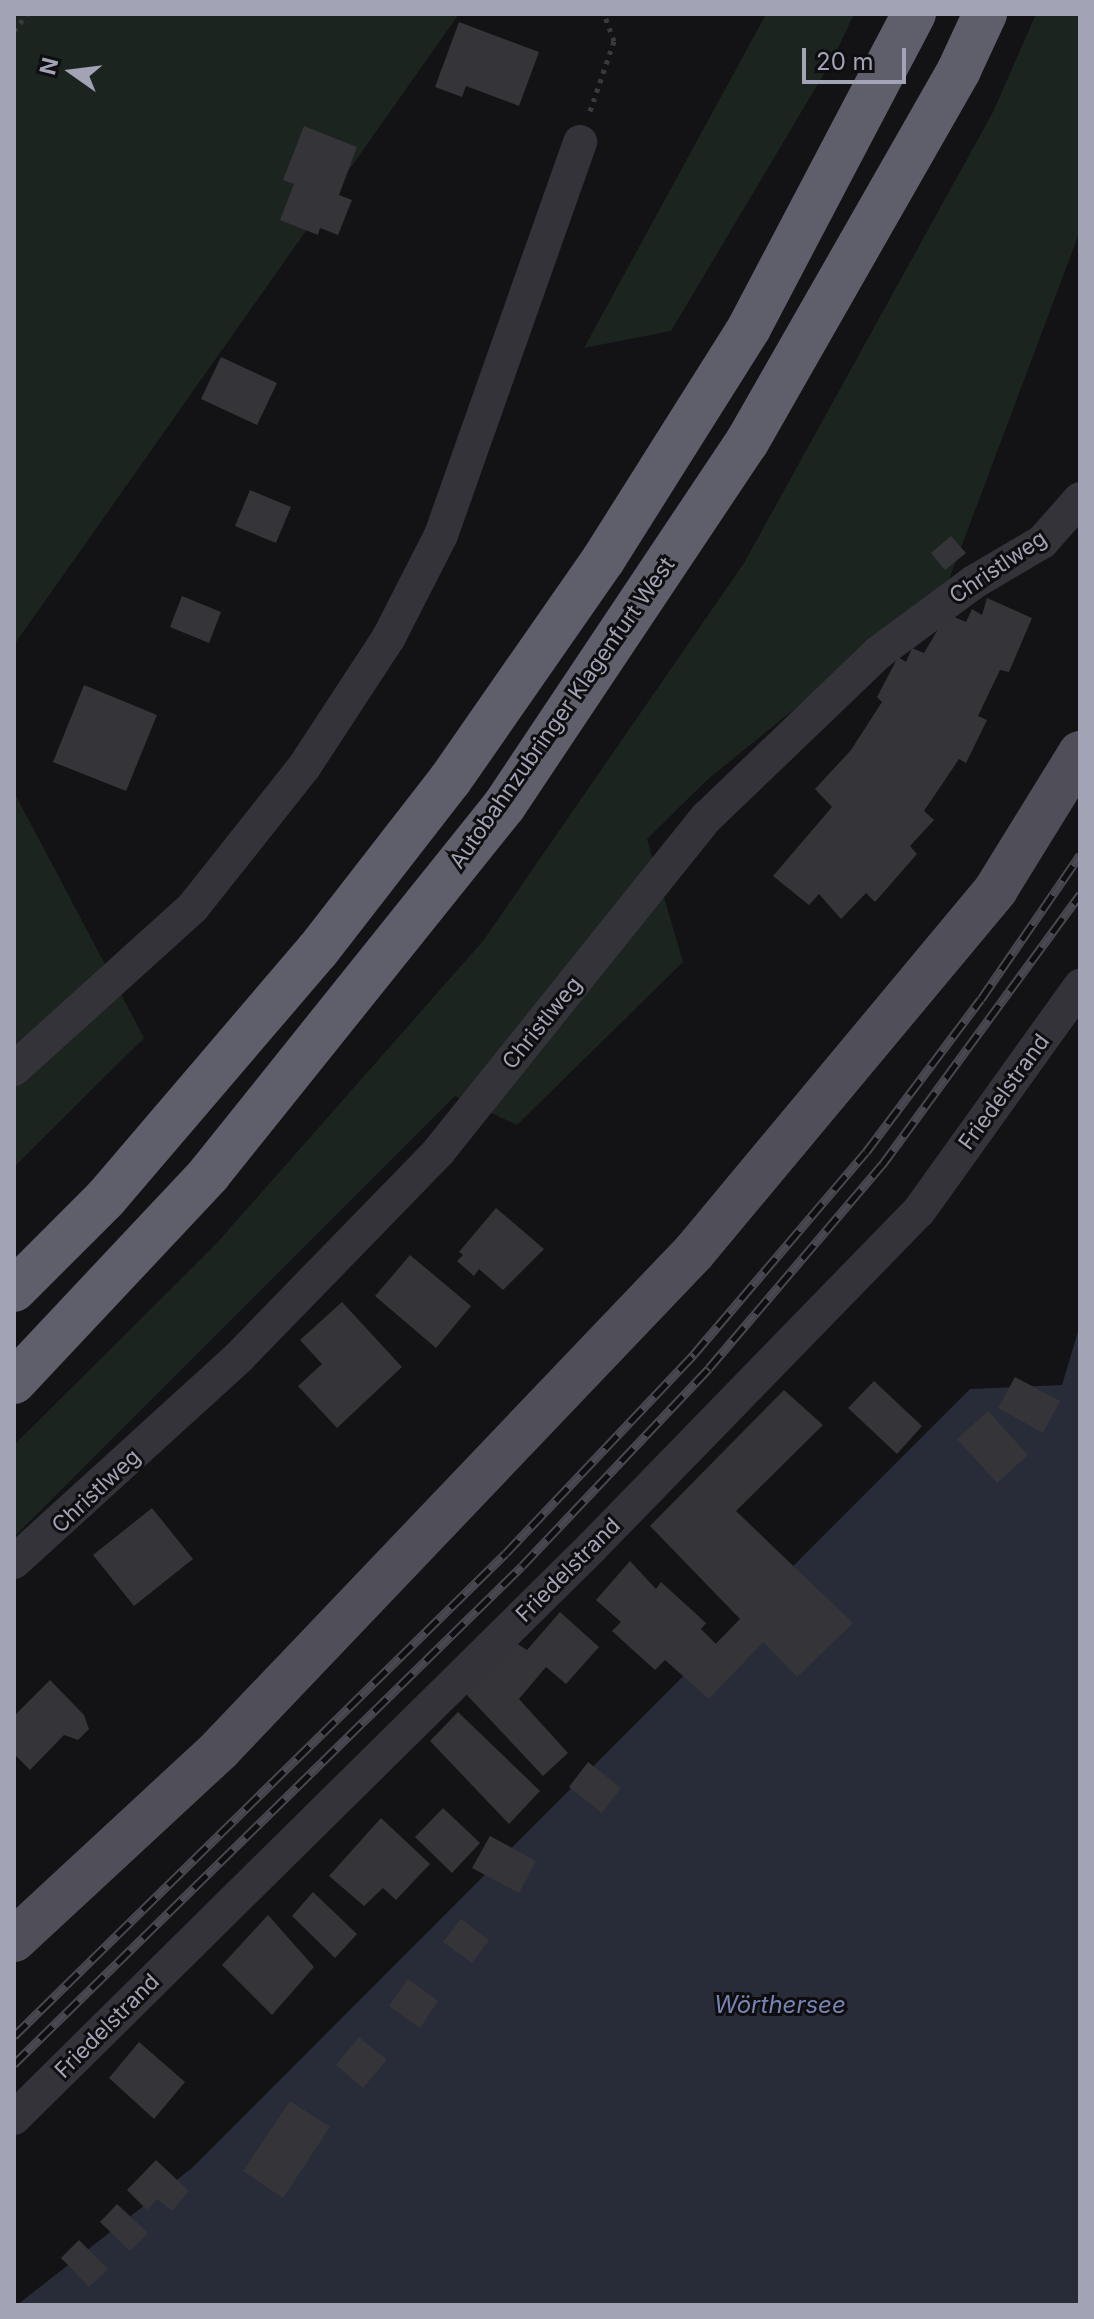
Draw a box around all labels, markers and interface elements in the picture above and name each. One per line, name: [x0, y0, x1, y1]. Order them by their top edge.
north arrow: [32, 32, 112, 112]
scale bar: [806, 32, 910, 82]
text: 20 m: [816, 47, 874, 76]
text: N: [34, 55, 63, 77]
street label: Christlweg: [945, 525, 1051, 609]
street label: Autobahnzubringer Klagenfurt West: [444, 552, 680, 874]
street label: Christlweg: [497, 972, 587, 1074]
street label: Friedelstrand: [953, 1029, 1055, 1155]
street label: Christlweg: [46, 1443, 146, 1539]
street label: Friedelstrand: [510, 1512, 626, 1628]
street label: Friedelstrand: [49, 1968, 165, 2084]
water label: Wörthersee: [714, 1991, 846, 2019]

